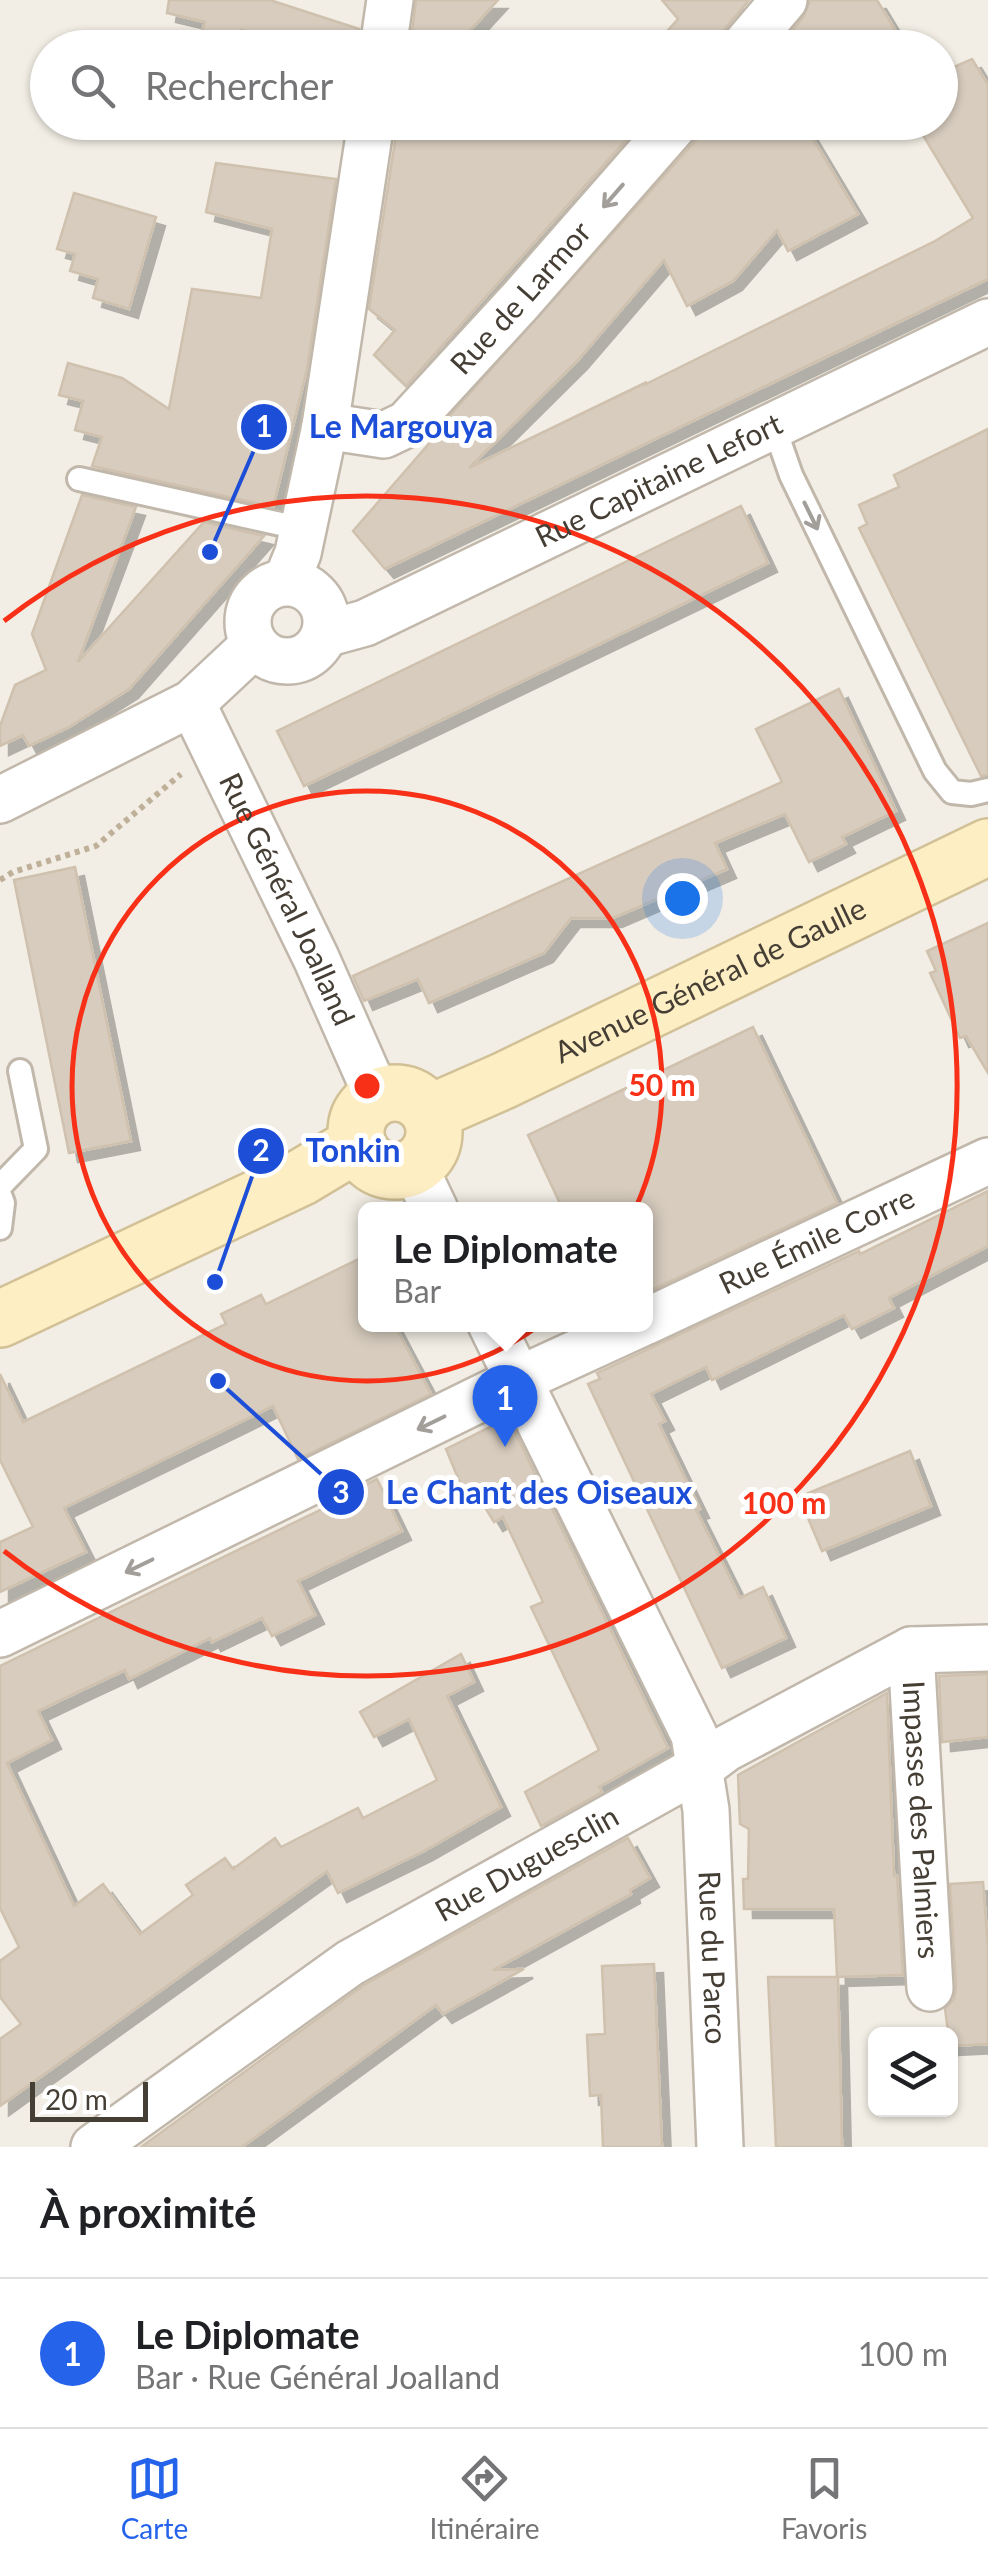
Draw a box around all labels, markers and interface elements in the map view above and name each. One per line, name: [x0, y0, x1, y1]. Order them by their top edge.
search box: [30, 30, 958, 140]
icon: search: [65, 58, 120, 113]
text: Rechercher: [145, 62, 333, 108]
one-way arrow: [601, 183, 624, 208]
street label: Rue de Larmor: [442, 213, 597, 381]
callout: Le Margouya: [239, 396, 513, 458]
street label: Rue Capitaine Lefort: [529, 404, 787, 554]
text: Le Margouya: [309, 406, 493, 445]
text: 1: [255, 407, 273, 443]
one-way arrow: [802, 501, 821, 530]
street label: Rue Général Joalland: [213, 767, 363, 1030]
your location: [657, 873, 708, 924]
street label: Avenue Général de Gaulle: [548, 889, 871, 1070]
text: 50 m: [628, 1066, 696, 1102]
centre of rings: [349, 1068, 385, 1104]
callout: Tonkin: [236, 1120, 421, 1182]
text: Tonkin: [305, 1130, 401, 1169]
text: 2: [252, 1131, 270, 1167]
street label: Rue Émile Corre: [713, 1178, 920, 1301]
popup: [358, 1202, 653, 1332]
text: Le Diplomate: [393, 1225, 618, 1271]
text: Bar: [393, 1271, 441, 1310]
pin: 1: [472, 1364, 538, 1447]
one-way arrow: [416, 1415, 446, 1434]
callout: Le Chant des Oiseaux: [316, 1461, 712, 1523]
text: Le Chant des Oiseaux: [386, 1472, 693, 1511]
text: 3: [332, 1473, 350, 1509]
text: 100 m: [742, 1484, 826, 1520]
one-way arrow: [124, 1558, 154, 1577]
street label: Impasse des Palmiers: [897, 1680, 948, 1960]
street label: Rue Duguesclin: [428, 1797, 624, 1928]
street label: Rue du Parco: [693, 1870, 736, 2045]
map controls: [868, 2027, 958, 2117]
button: layers: [868, 2027, 958, 2117]
scale bar: [30, 2077, 148, 2122]
text: 20 m: [45, 2082, 108, 2116]
text: À proximité: [40, 2187, 256, 2237]
text: Le Diplomate: [135, 2311, 360, 2357]
text: 1: [63, 2334, 82, 2373]
text: 100 m: [858, 2334, 948, 2373]
text: Bar · Rue Général Joalland: [135, 2357, 500, 2396]
tab: Carte: [121, 2451, 188, 2545]
tab: Itinéraire: [430, 2451, 540, 2545]
tab: Favoris: [781, 2451, 867, 2545]

